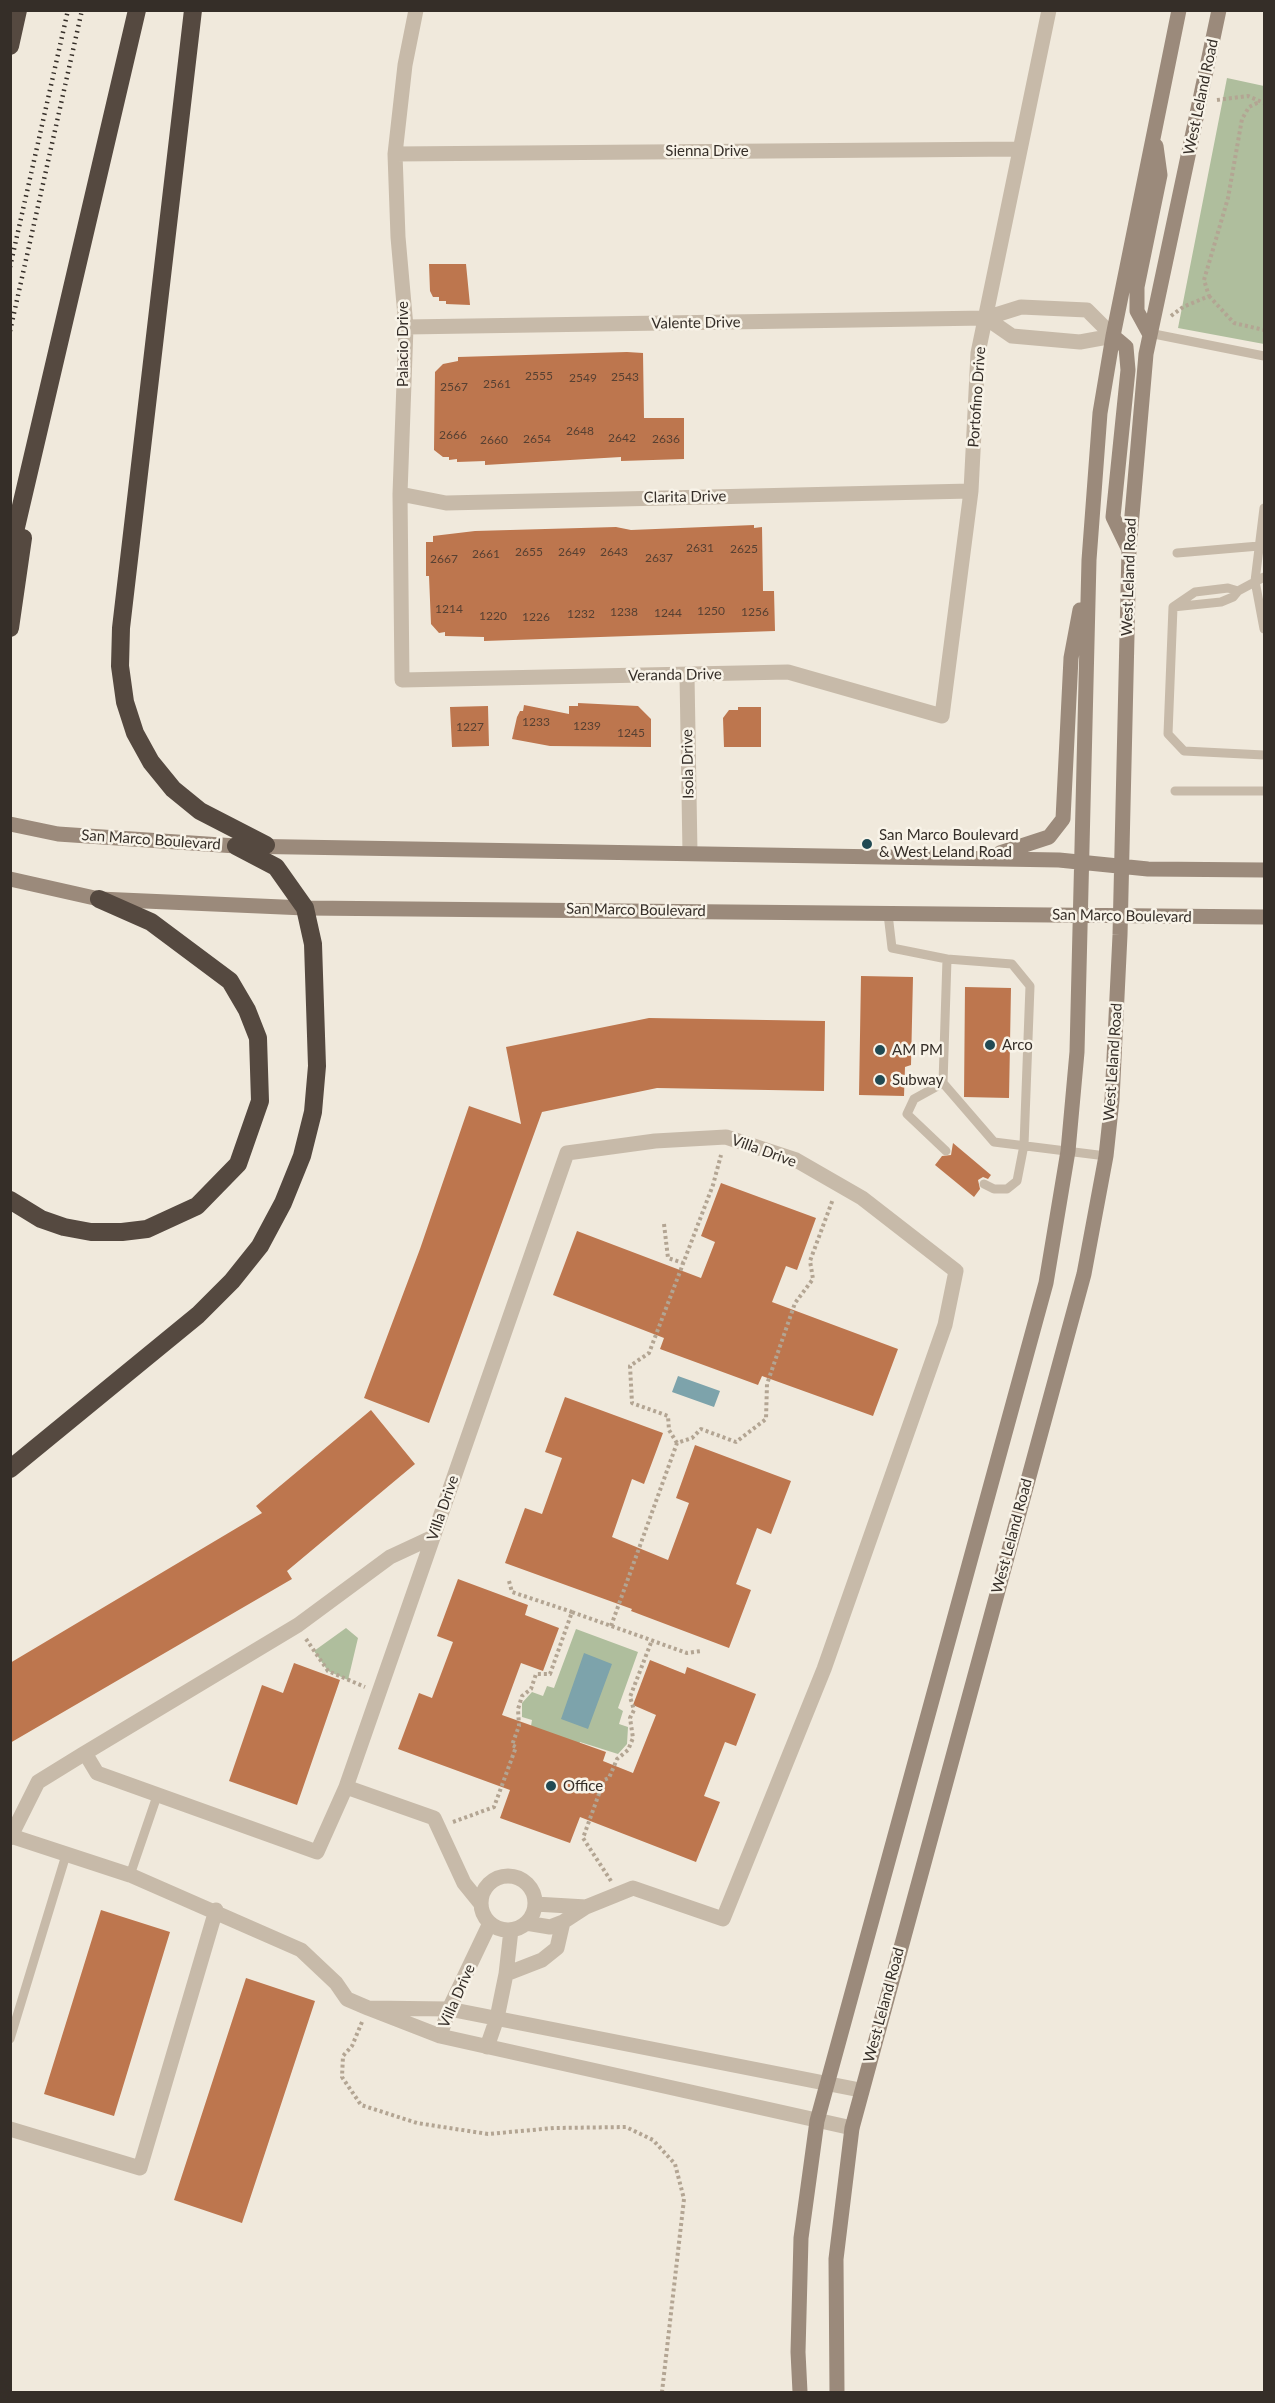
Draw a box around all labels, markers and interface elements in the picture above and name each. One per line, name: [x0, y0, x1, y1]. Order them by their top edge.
street label: West Leland Road: [1180, 37, 1222, 157]
street label: Sienna Drive: [665, 142, 749, 160]
street label: Palacio Drive: [394, 301, 412, 387]
street label: Valente Drive: [651, 313, 741, 333]
street label: Portofino Drive: [964, 346, 990, 448]
house number: 2555: [525, 369, 553, 383]
house number: 2543: [611, 370, 639, 384]
house number: 2549: [569, 371, 597, 385]
house number: 2561: [483, 377, 511, 391]
house number: 2567: [440, 380, 468, 394]
house number: 2648: [566, 424, 594, 438]
house number: 2666: [439, 428, 467, 442]
house number: 2642: [608, 431, 636, 445]
house number: 2654: [523, 432, 551, 446]
house number: 2636: [652, 432, 680, 446]
house number: 2660: [480, 433, 508, 447]
street label: Clarita Drive: [644, 487, 726, 507]
street label: West Leland Road: [1118, 518, 1140, 636]
house number: 2631: [686, 541, 714, 555]
house number: 2625: [730, 542, 758, 556]
house number: 2655: [515, 545, 543, 559]
house number: 2649: [558, 545, 586, 559]
house number: 2643: [600, 545, 628, 559]
house number: 2661: [472, 547, 500, 561]
house number: 2637: [645, 551, 673, 565]
house number: 2667: [430, 552, 458, 566]
house number: 1214: [435, 602, 463, 616]
house number: 1250: [697, 604, 725, 618]
house number: 1238: [610, 605, 638, 619]
house number: 1256: [741, 605, 769, 619]
house number: 1244: [654, 606, 682, 620]
house number: 1232: [567, 607, 595, 621]
house number: 1220: [479, 609, 507, 623]
house number: 1226: [522, 610, 550, 624]
street label: Veranda Drive: [628, 665, 722, 685]
house number: 1233: [522, 715, 550, 729]
house number: 1239: [573, 719, 601, 733]
house number: 1227: [456, 720, 484, 734]
house number: 1245: [617, 726, 645, 740]
street label: Isola Drive: [678, 729, 698, 799]
street label: San Marco Boulevard: [81, 826, 221, 854]
place label: San Marco Boulevard & West Leland Road: [879, 826, 1019, 861]
marker: San Marco Boulevard & West Leland Road: [860, 837, 874, 851]
street label: San Marco Boulevard: [566, 900, 706, 920]
street label: San Marco Boulevard: [1052, 906, 1192, 926]
street label: West Leland Road: [1100, 1002, 1126, 1122]
place label: Arco: [1002, 1036, 1033, 1054]
marker: Arco: [983, 1038, 997, 1052]
place label: AM PM: [892, 1041, 943, 1059]
marker: AM PM: [873, 1043, 887, 1057]
place label: Subway: [892, 1071, 943, 1089]
marker: Subway: [873, 1073, 887, 1087]
street label: Villa Drive: [729, 1131, 799, 1171]
street label: Villa Drive: [423, 1473, 463, 1543]
street label: West Leland Road: [988, 1477, 1036, 1595]
place label: Office: [563, 1777, 603, 1795]
marker: Office: [544, 1779, 558, 1793]
street label: West Leland Road: [860, 1946, 908, 2064]
street label: Villa Drive: [435, 1961, 479, 2031]

